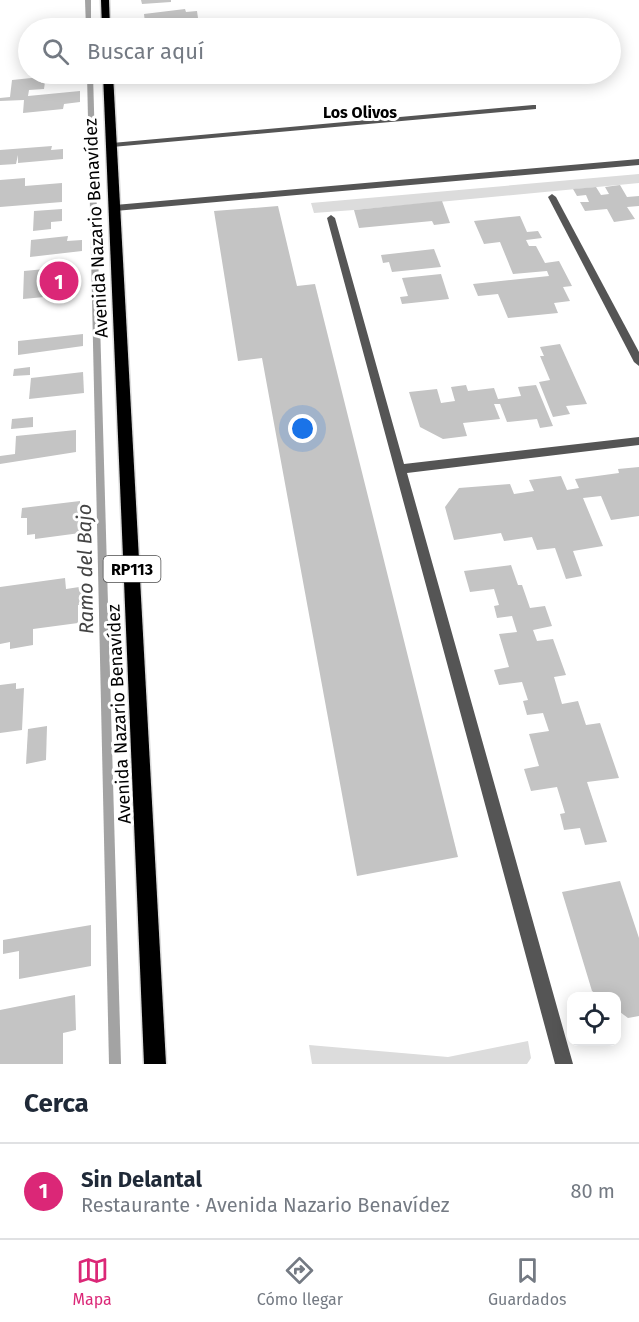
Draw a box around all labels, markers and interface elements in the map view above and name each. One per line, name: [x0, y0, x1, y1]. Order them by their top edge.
search box: [18, 18, 621, 84]
icon: search: [39, 35, 72, 68]
text: Buscar aquí: [87, 38, 204, 65]
district label: Los Olivos: [323, 103, 397, 122]
street label: Avenida Nazario Benavídez: [79, 118, 113, 338]
pin: 1: [40, 258, 78, 304]
your location: [288, 414, 317, 443]
water label: Ramo del Bajo: [72, 504, 98, 634]
road number: RP113: [104, 556, 160, 582]
street label: Avenida Nazario Benavídez: [102, 604, 136, 824]
map controls: [567, 992, 621, 1046]
button: locate: [567, 992, 621, 1046]
text: Cerca: [24, 1088, 89, 1119]
text: Sin Delantal: [81, 1166, 202, 1193]
text: 1: [39, 1179, 48, 1203]
text: 80 m: [570, 1179, 615, 1203]
text: Restaurante · Avenida Nazario Benavídez: [81, 1193, 450, 1217]
tab: Mapa: [73, 1254, 112, 1309]
tab: Cómo llegar: [257, 1254, 343, 1309]
tab: Guardados: [488, 1254, 566, 1309]

